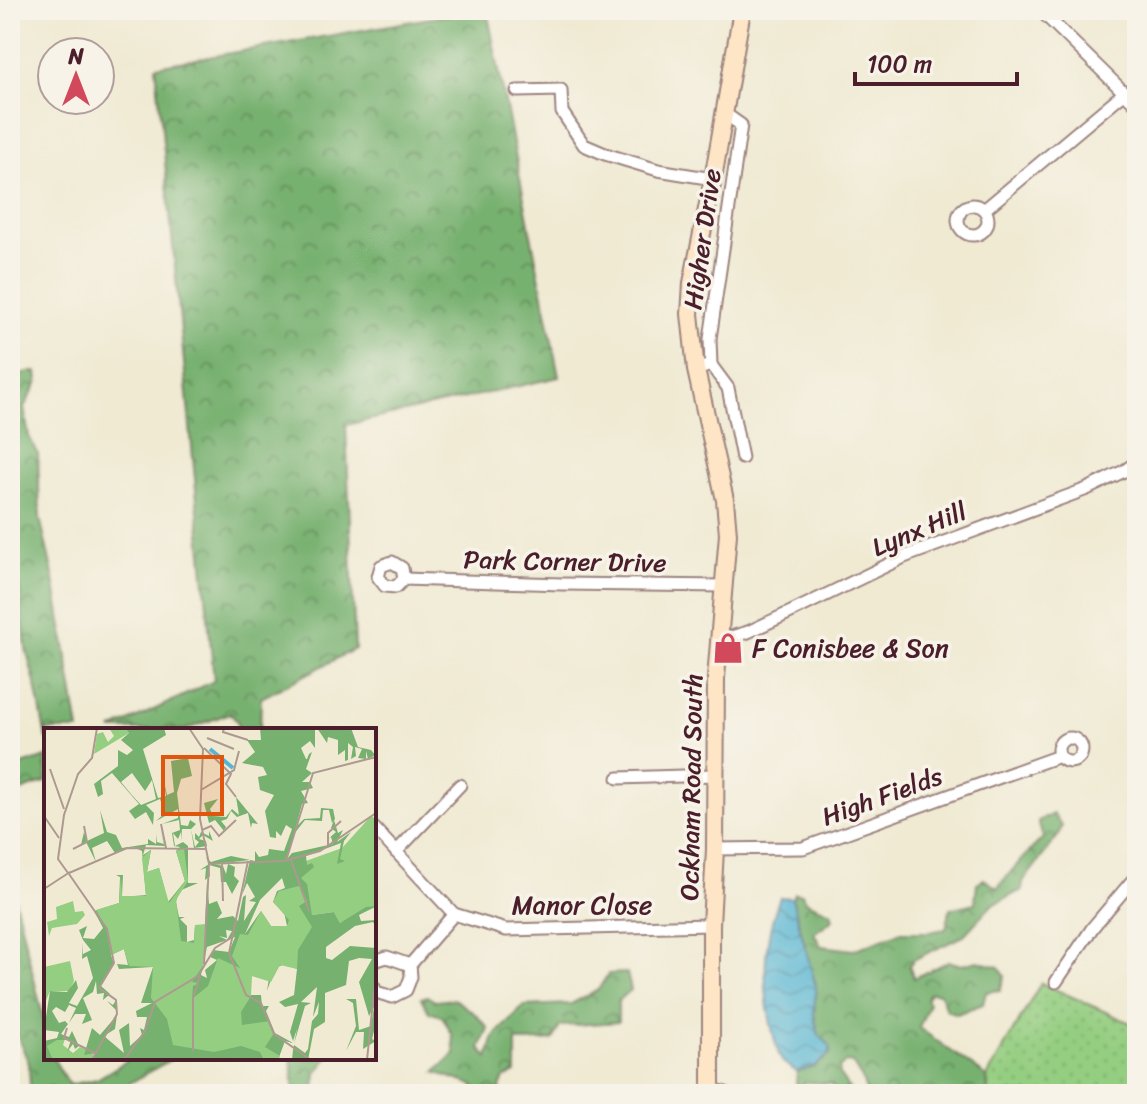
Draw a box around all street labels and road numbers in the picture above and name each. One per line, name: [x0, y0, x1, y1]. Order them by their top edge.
street label: Higher Drive: [669, 166, 735, 312]
street label: Lynx Hill: [864, 488, 975, 570]
street label: Park Corner Drive: [463, 536, 667, 586]
street label: Ockham Road South: [666, 673, 716, 901]
street label: High Fields: [815, 753, 949, 839]
street label: Manor Close: [512, 882, 652, 928]

